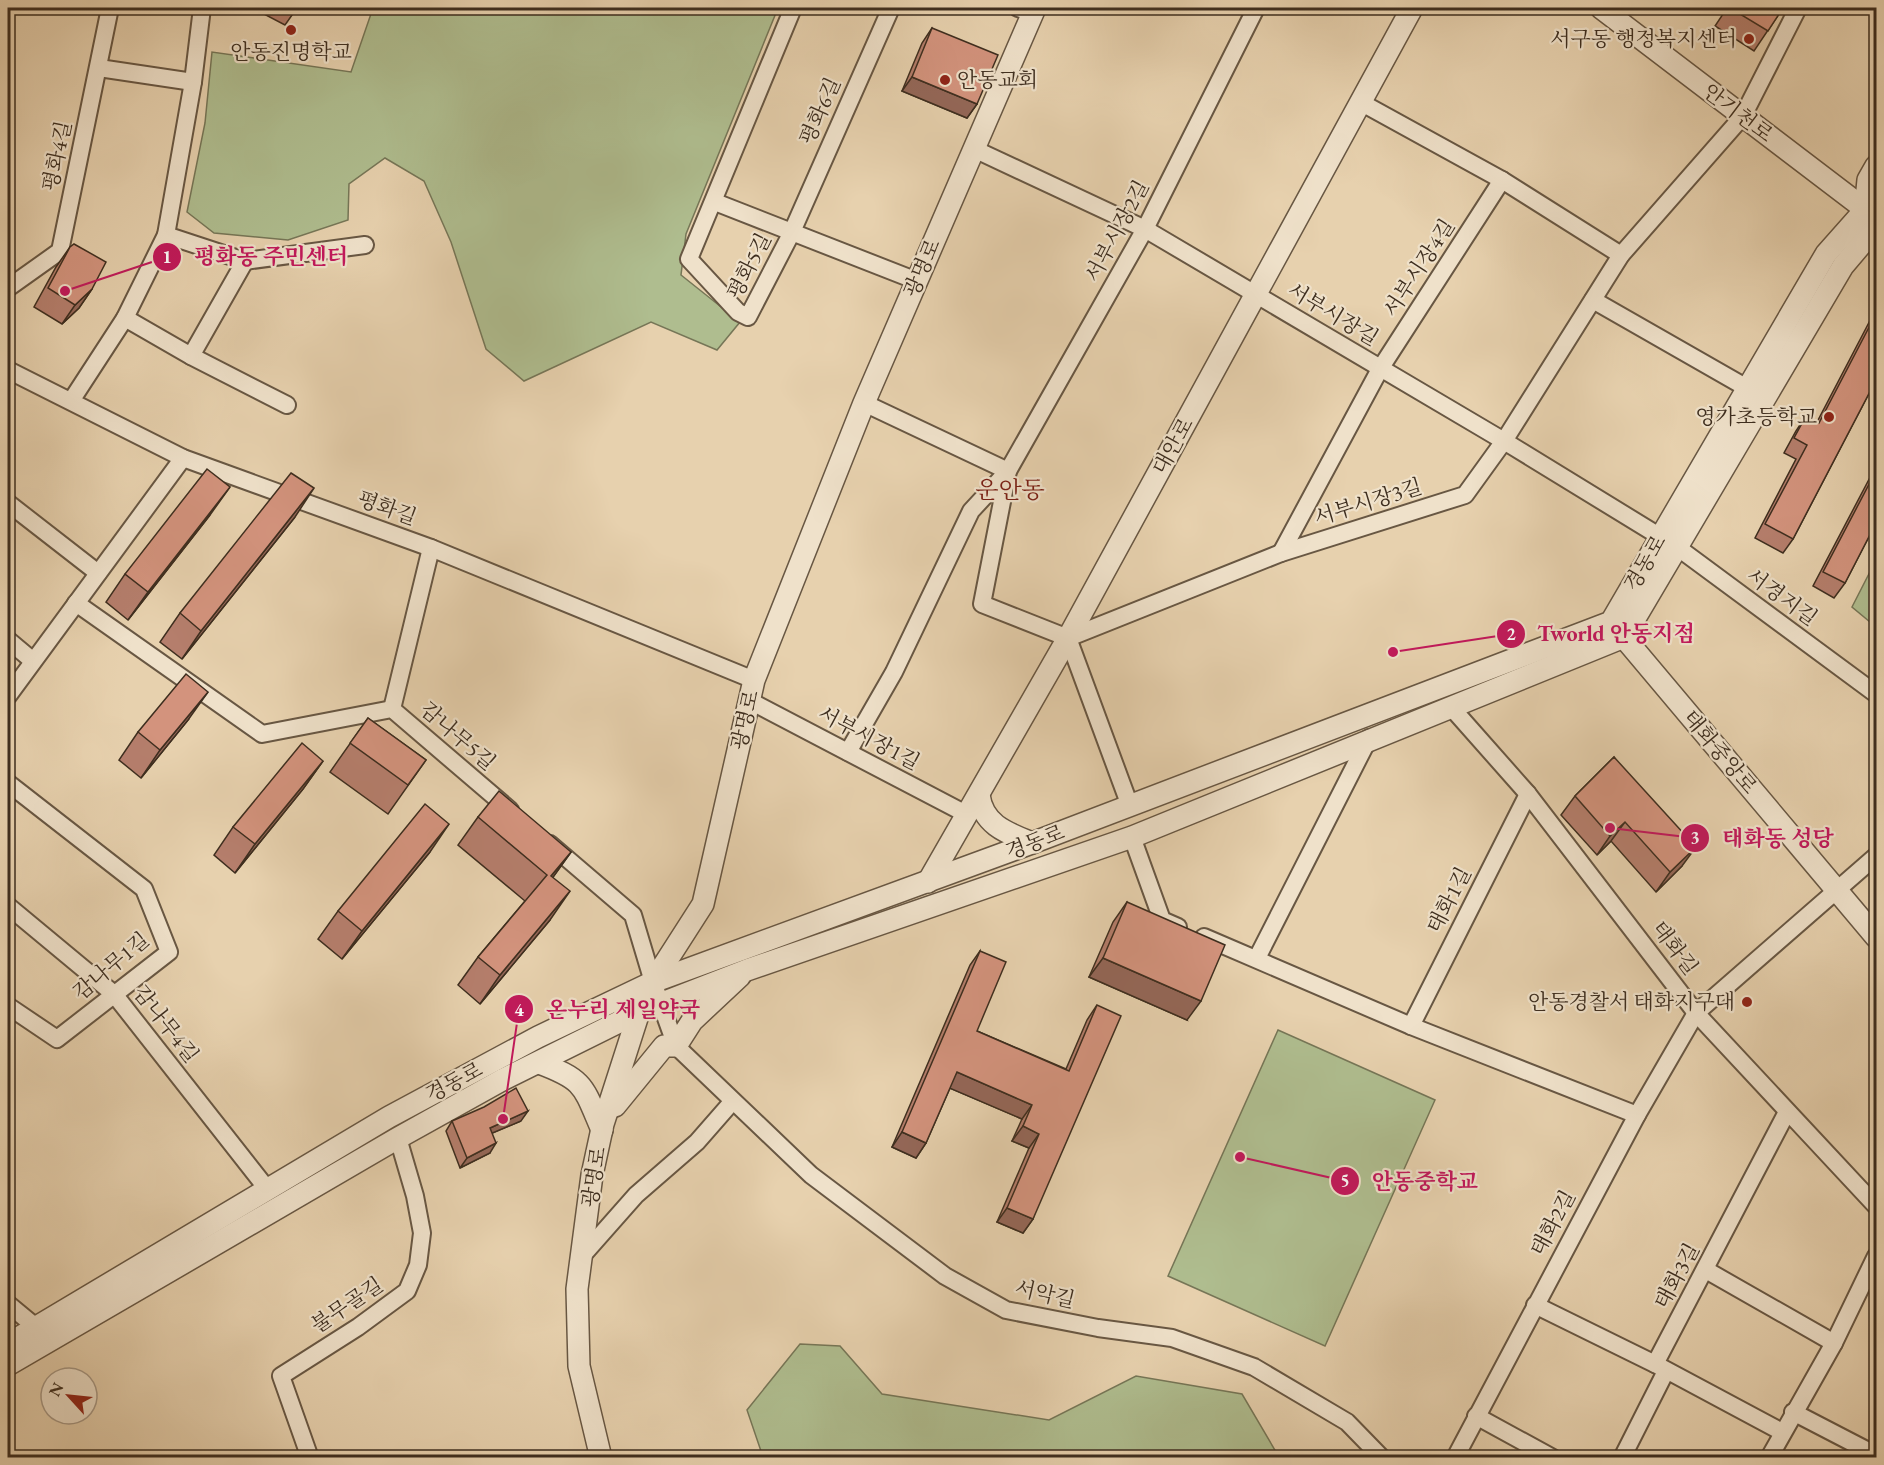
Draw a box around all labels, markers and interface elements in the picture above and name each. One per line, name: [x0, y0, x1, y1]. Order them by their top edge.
marker: 안동진명학교: [284, 23, 298, 37]
place label: 서구동 행정복지센터: [1550, 25, 1737, 52]
marker: 서구동 행정복지센터: [1742, 32, 1756, 46]
place label: 안동진명학교: [230, 38, 352, 65]
place label: 안동교회: [957, 66, 1038, 93]
street label: 평화6길: [793, 73, 846, 149]
marker: 안동교회: [938, 73, 952, 87]
street label: 안기천로: [1698, 77, 1779, 148]
street label: 평화4길: [36, 118, 77, 193]
street label: 서부시장2길: [1078, 175, 1155, 286]
street label: 서부시장4길: [1377, 214, 1460, 322]
street label: 평화5길: [720, 228, 777, 304]
street label: 광명로: [897, 235, 946, 301]
callout: 평화동 주민센터: [152, 237, 360, 277]
text: 평화동 주민센터: [194, 242, 348, 271]
text: 1: [162, 245, 172, 268]
street label: 서부시장길: [1283, 276, 1384, 351]
place label: 영가초등학교: [1695, 403, 1817, 430]
marker: 영가초등학교: [1822, 410, 1836, 424]
street label: 대안로: [1146, 413, 1199, 479]
street label: 서부시장3길: [1311, 472, 1425, 531]
district label: 운안동: [975, 474, 1045, 505]
street label: 평화길: [354, 484, 420, 531]
street label: 경동로: [1618, 530, 1671, 596]
street label: 서경지길: [1742, 562, 1823, 631]
callout: Tworld 안동지점: [1496, 614, 1707, 654]
text: Tworld 안동지점: [1537, 619, 1695, 648]
text: 2: [1506, 622, 1516, 645]
street label: 광명로: [725, 687, 765, 753]
street label: 감나무5길: [415, 696, 502, 776]
street label: 서부시장1길: [814, 699, 925, 776]
street label: 태화중앙로: [1677, 704, 1763, 799]
street label: 경동로: [1002, 818, 1068, 865]
callout: 태화동 성당: [1680, 818, 1845, 858]
text: 태화동 성당: [1722, 824, 1834, 853]
text: 3: [1690, 826, 1700, 849]
street label: 태화1길: [1420, 862, 1477, 938]
street label: 태화길: [1646, 915, 1704, 980]
street label: 감나무1길: [67, 926, 154, 1005]
street label: 감나무4길: [128, 979, 205, 1068]
place label: 안동경찰서 태화지구대: [1528, 988, 1735, 1015]
callout: 온누리 제일약국: [504, 989, 712, 1029]
text: 온누리 제일약국: [546, 995, 701, 1024]
marker: 안동경찰서 태화지구대: [1740, 995, 1754, 1009]
text: 4: [514, 998, 524, 1021]
street label: 경동로: [421, 1055, 487, 1108]
street label: 광명로: [575, 1145, 612, 1209]
callout: 안동중학교: [1330, 1161, 1490, 1201]
text: 안동중학교: [1372, 1167, 1478, 1196]
text: 5: [1340, 1169, 1350, 1192]
street label: 태화2길: [1524, 1185, 1581, 1260]
street label: 태화3길: [1648, 1238, 1705, 1313]
street label: 불무골길: [306, 1271, 388, 1338]
street label: 서악길: [1012, 1274, 1078, 1314]
north arrow: [39, 1366, 99, 1426]
text: N: [44, 1379, 68, 1400]

